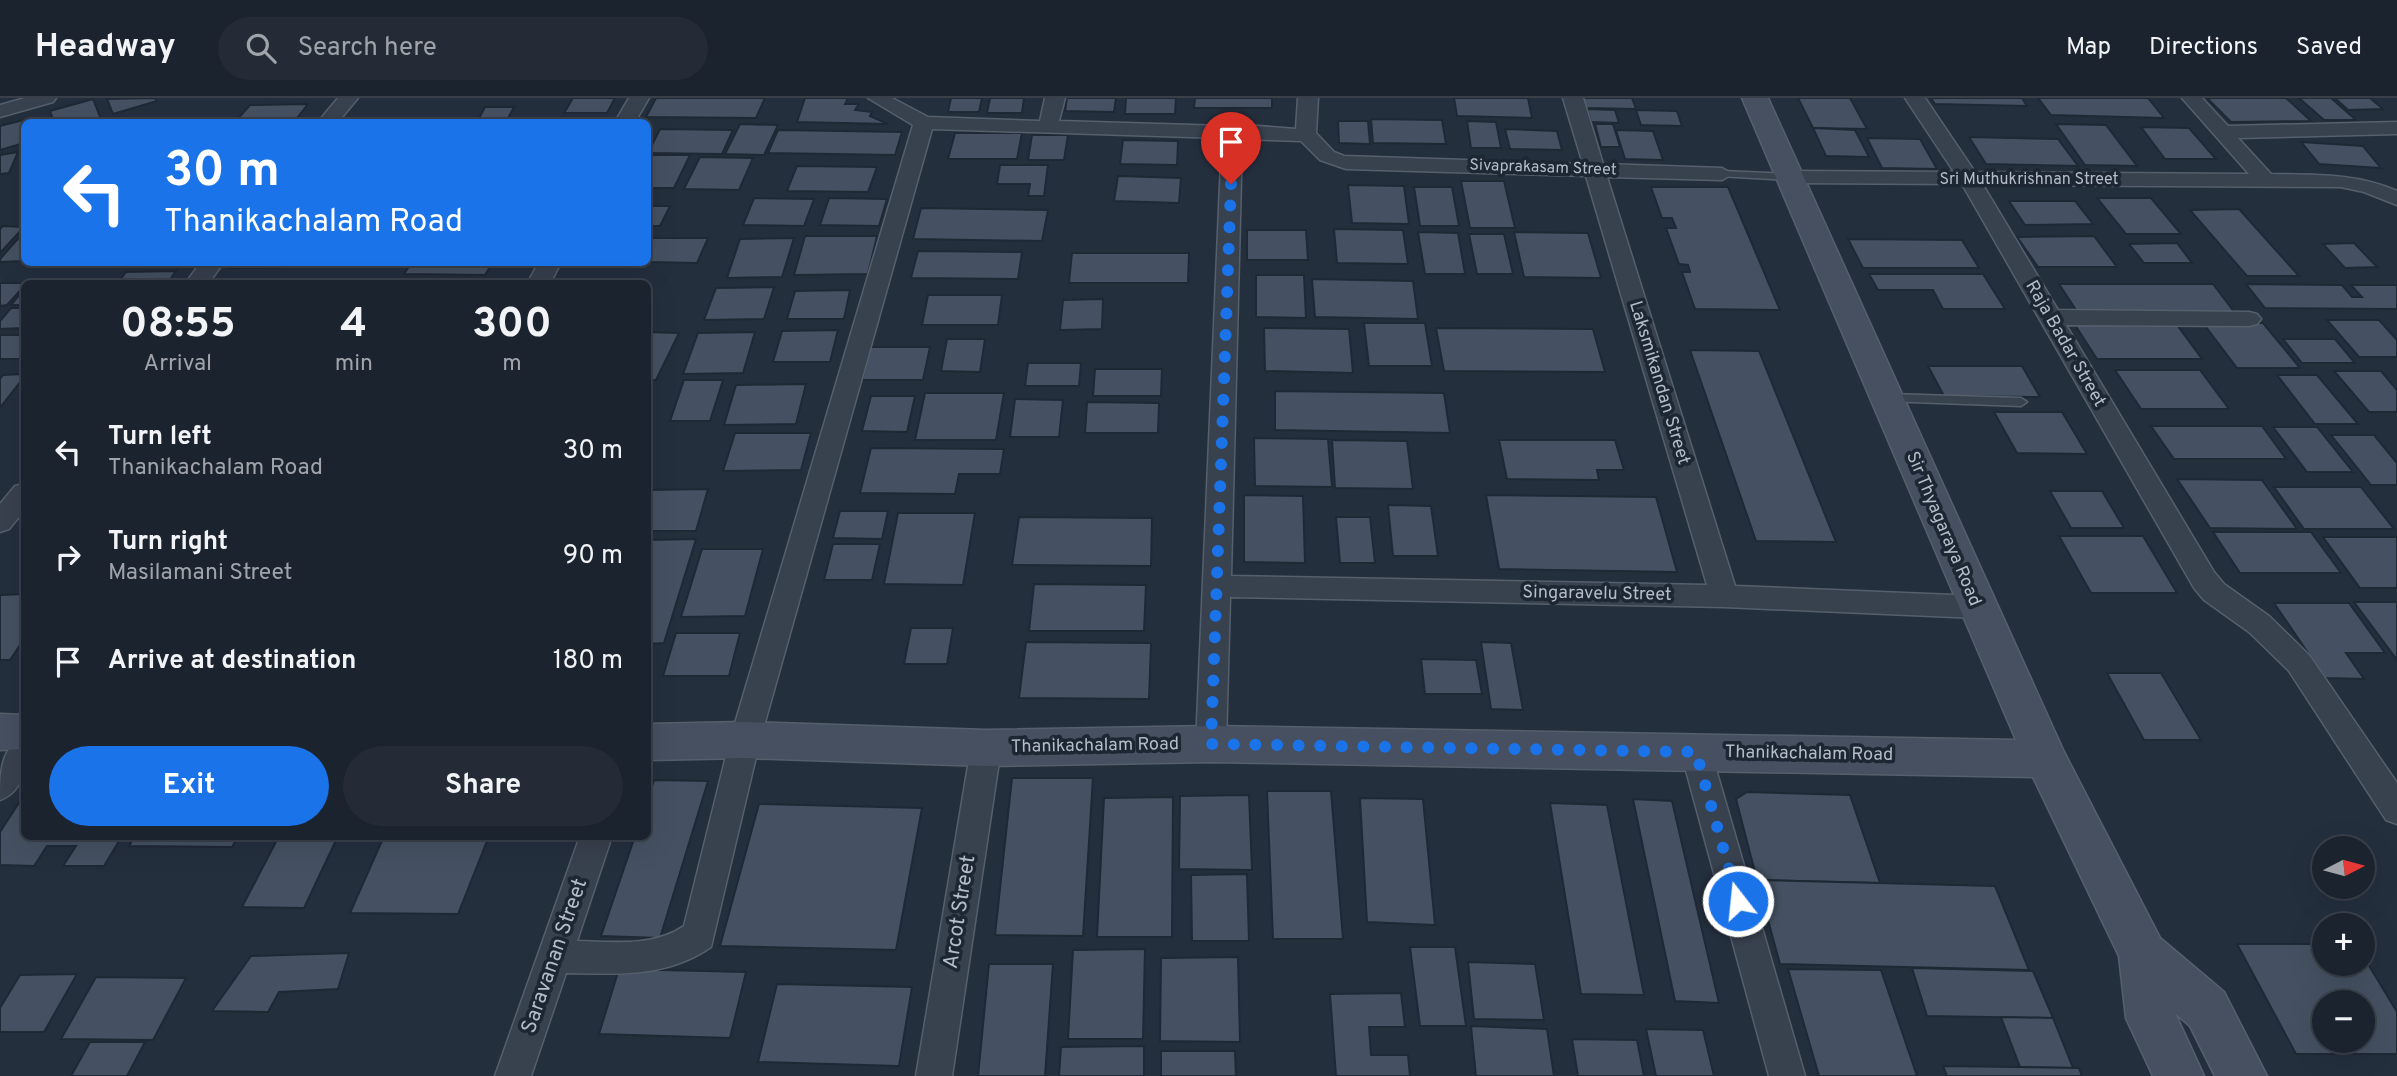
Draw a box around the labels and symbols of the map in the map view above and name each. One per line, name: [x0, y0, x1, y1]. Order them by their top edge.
pin: [1201, 112, 1261, 184]
street label: Sivaprakasam Street: [1469, 155, 1617, 181]
street label: Sri Muthukrishnan Street: [1939, 170, 2119, 190]
street label: Raja Badar Street: [2019, 277, 2111, 411]
street label: Laksmikandan Street: [1623, 298, 1695, 468]
street label: Sir Thyagaraya Road: [1900, 448, 1986, 610]
street label: Singaravelu Street: [1522, 581, 1672, 607]
street label: Thanikachalam Road: [1011, 733, 1179, 759]
street label: Thanikachalam Road: [1725, 741, 1893, 767]
north arrow: [2312, 836, 2375, 900]
street label: Arcot Street: [938, 853, 982, 971]
position arrow: [1701, 864, 1775, 938]
street label: Saravanan Street: [516, 875, 594, 1037]

